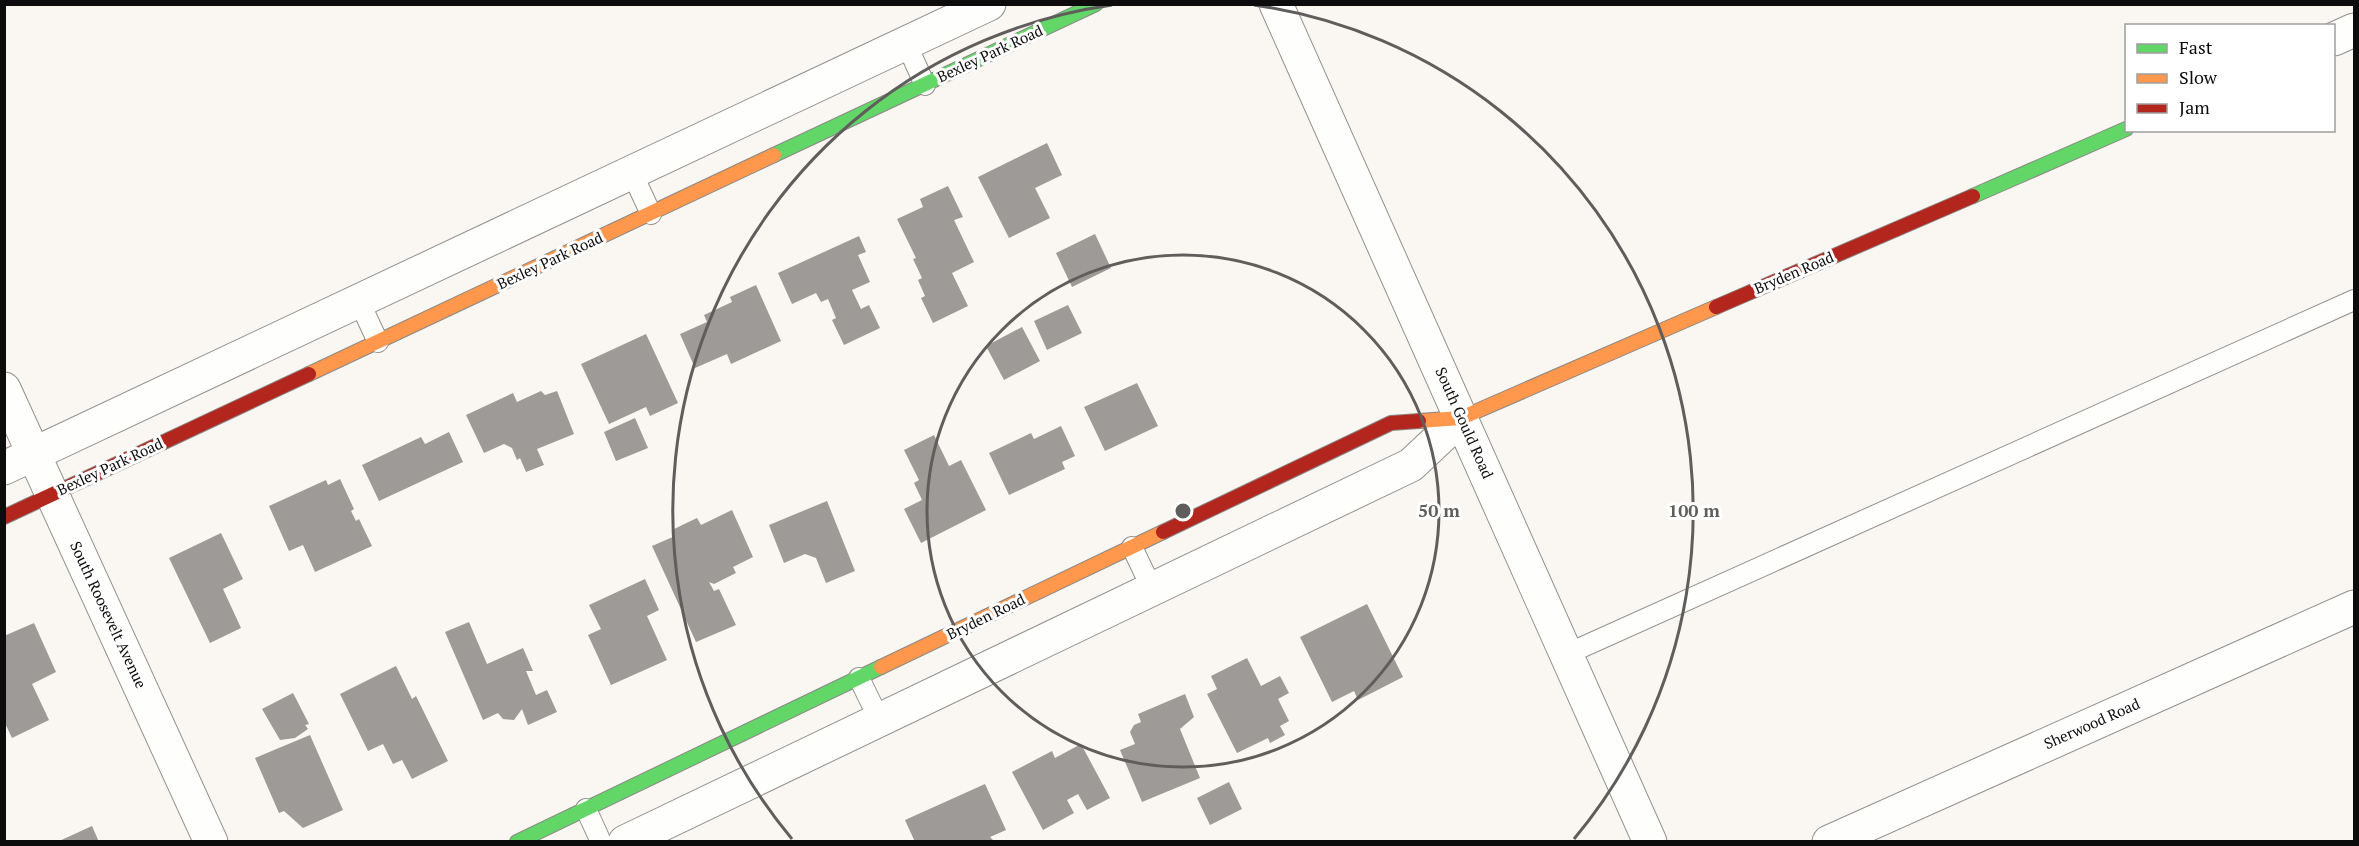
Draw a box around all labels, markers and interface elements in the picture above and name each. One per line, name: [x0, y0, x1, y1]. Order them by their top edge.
street label: Bexley Park Road: [934, 20, 1046, 86]
legend: [2125, 24, 2335, 132]
text: Fast: [2179, 35, 2213, 59]
text: Slow: [2179, 65, 2218, 89]
text: Jam: [2179, 95, 2210, 119]
street label: Bexley Park Road: [494, 227, 606, 293]
street label: Bryden Road: [1751, 246, 1837, 298]
street label: South Gould Road: [1431, 364, 1498, 482]
street label: Bexley Park Road: [54, 433, 166, 499]
text: 50 m: [1418, 498, 1460, 522]
text: 100 m: [1668, 498, 1720, 522]
centre of rings: [1173, 501, 1193, 521]
street label: South Roosevelt Avenue: [66, 538, 152, 691]
street label: Bryden Road: [943, 589, 1028, 644]
street label: Sherwood Road: [2040, 693, 2143, 753]

